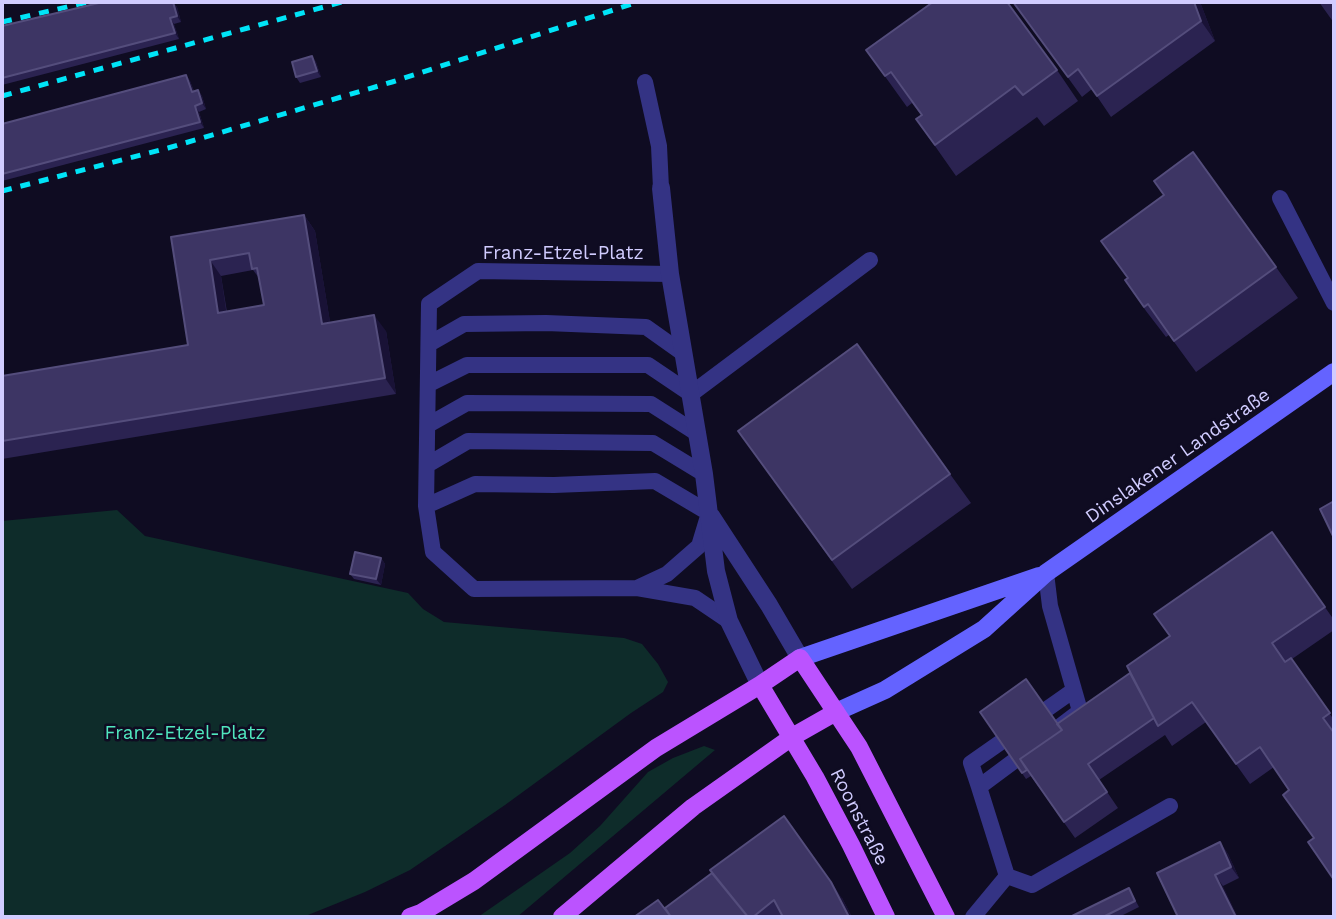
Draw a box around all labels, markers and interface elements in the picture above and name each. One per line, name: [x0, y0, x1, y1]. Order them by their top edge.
street label: Franz-Etzel-Platz: [482, 242, 644, 264]
street label: Dinslakener Landstraße: [1081, 384, 1275, 528]
park label: Franz-Etzel-Platz: [104, 722, 266, 744]
street label: Roonstraße: [825, 765, 893, 869]

